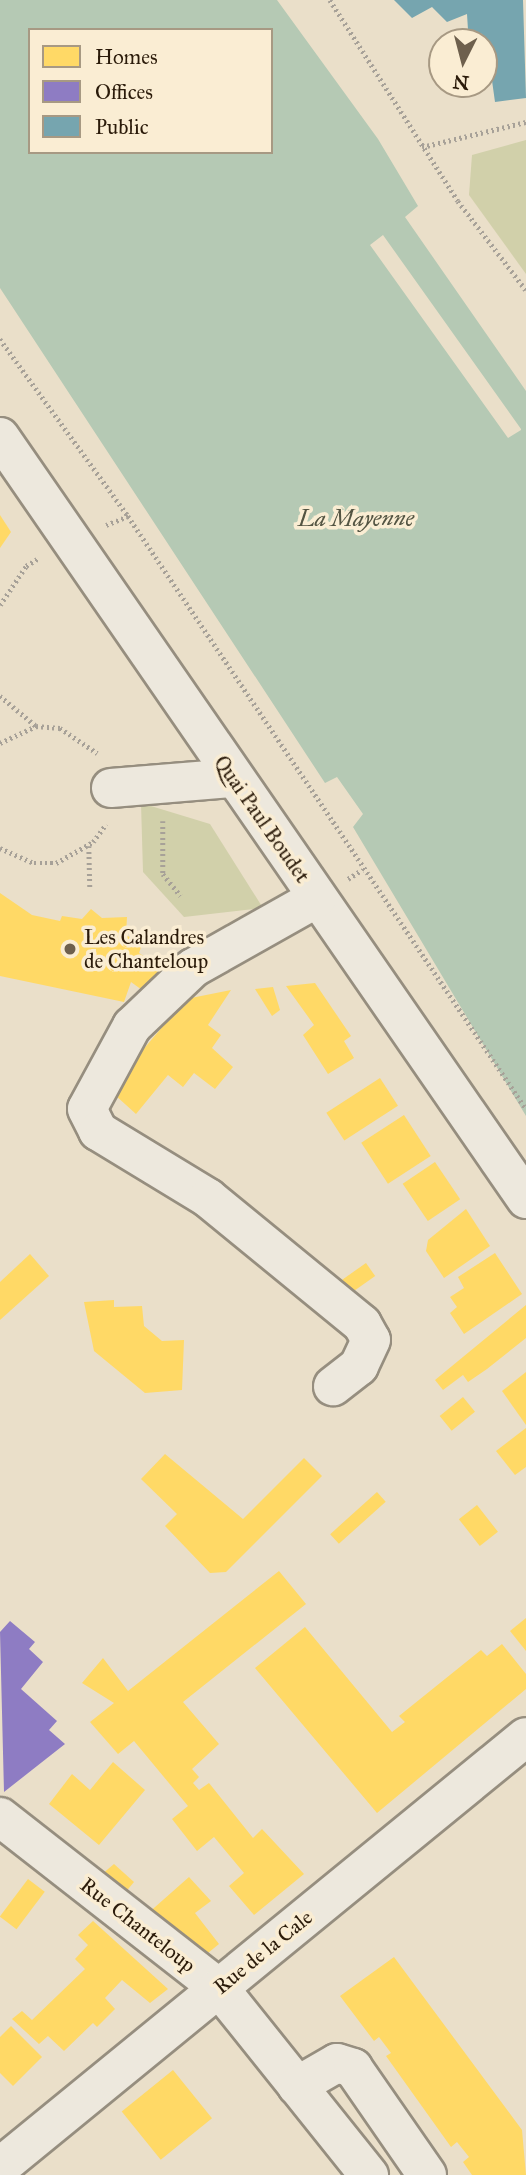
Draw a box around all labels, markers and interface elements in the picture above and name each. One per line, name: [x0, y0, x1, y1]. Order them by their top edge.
legend: [28, 28, 273, 154]
north arrow: [428, 28, 498, 98]
text: Homes: [95, 44, 158, 70]
text: N: [452, 70, 470, 95]
text: Offices: [95, 79, 153, 105]
text: Public: [95, 114, 149, 140]
water label: La Mayenne: [298, 504, 414, 532]
street label: Quai Paul Boudet: [209, 750, 315, 888]
place label: Les Calandres de Chanteloup: [84, 924, 208, 974]
marker: Les Calandres de Chanteloup: [62, 941, 78, 957]
street label: Rue Chanteloup: [75, 1872, 201, 1978]
street label: Rue de la Cale: [209, 1905, 317, 1999]

